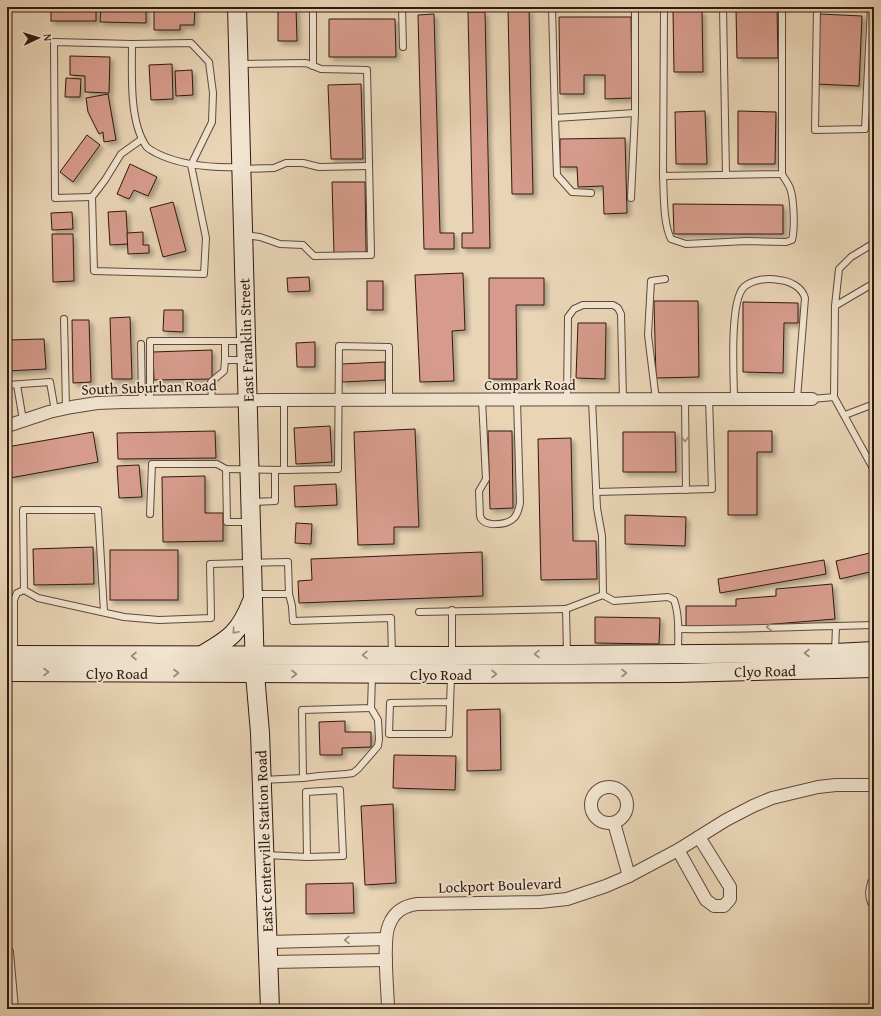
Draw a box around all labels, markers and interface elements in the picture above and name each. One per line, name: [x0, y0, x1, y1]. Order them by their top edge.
north arrow: [18, 18, 58, 58]
text: N: [40, 33, 56, 42]
street label: East Franklin Street: [233, 277, 259, 402]
street label: South Suburban Road: [81, 374, 217, 400]
street label: Compark Road: [484, 374, 576, 395]
one-way arrow: [681, 436, 689, 442]
one-way arrow: [766, 623, 772, 632]
one-way arrow: [232, 626, 239, 634]
one-way arrow: [804, 649, 810, 657]
one-way arrow: [534, 650, 540, 658]
one-way arrow: [362, 651, 368, 659]
one-way arrow: [131, 652, 137, 660]
street label: Clyo Road: [734, 660, 796, 682]
street label: Clyo Road: [86, 663, 148, 684]
street label: Clyo Road: [410, 664, 472, 685]
one-way arrow: [43, 668, 49, 677]
one-way arrow: [173, 669, 179, 677]
one-way arrow: [621, 669, 627, 677]
one-way arrow: [291, 670, 297, 678]
one-way arrow: [491, 670, 497, 678]
street label: East Centerville Station Road: [250, 750, 278, 932]
street label: Lockport Boulevard: [438, 872, 562, 898]
one-way arrow: [344, 936, 350, 944]

